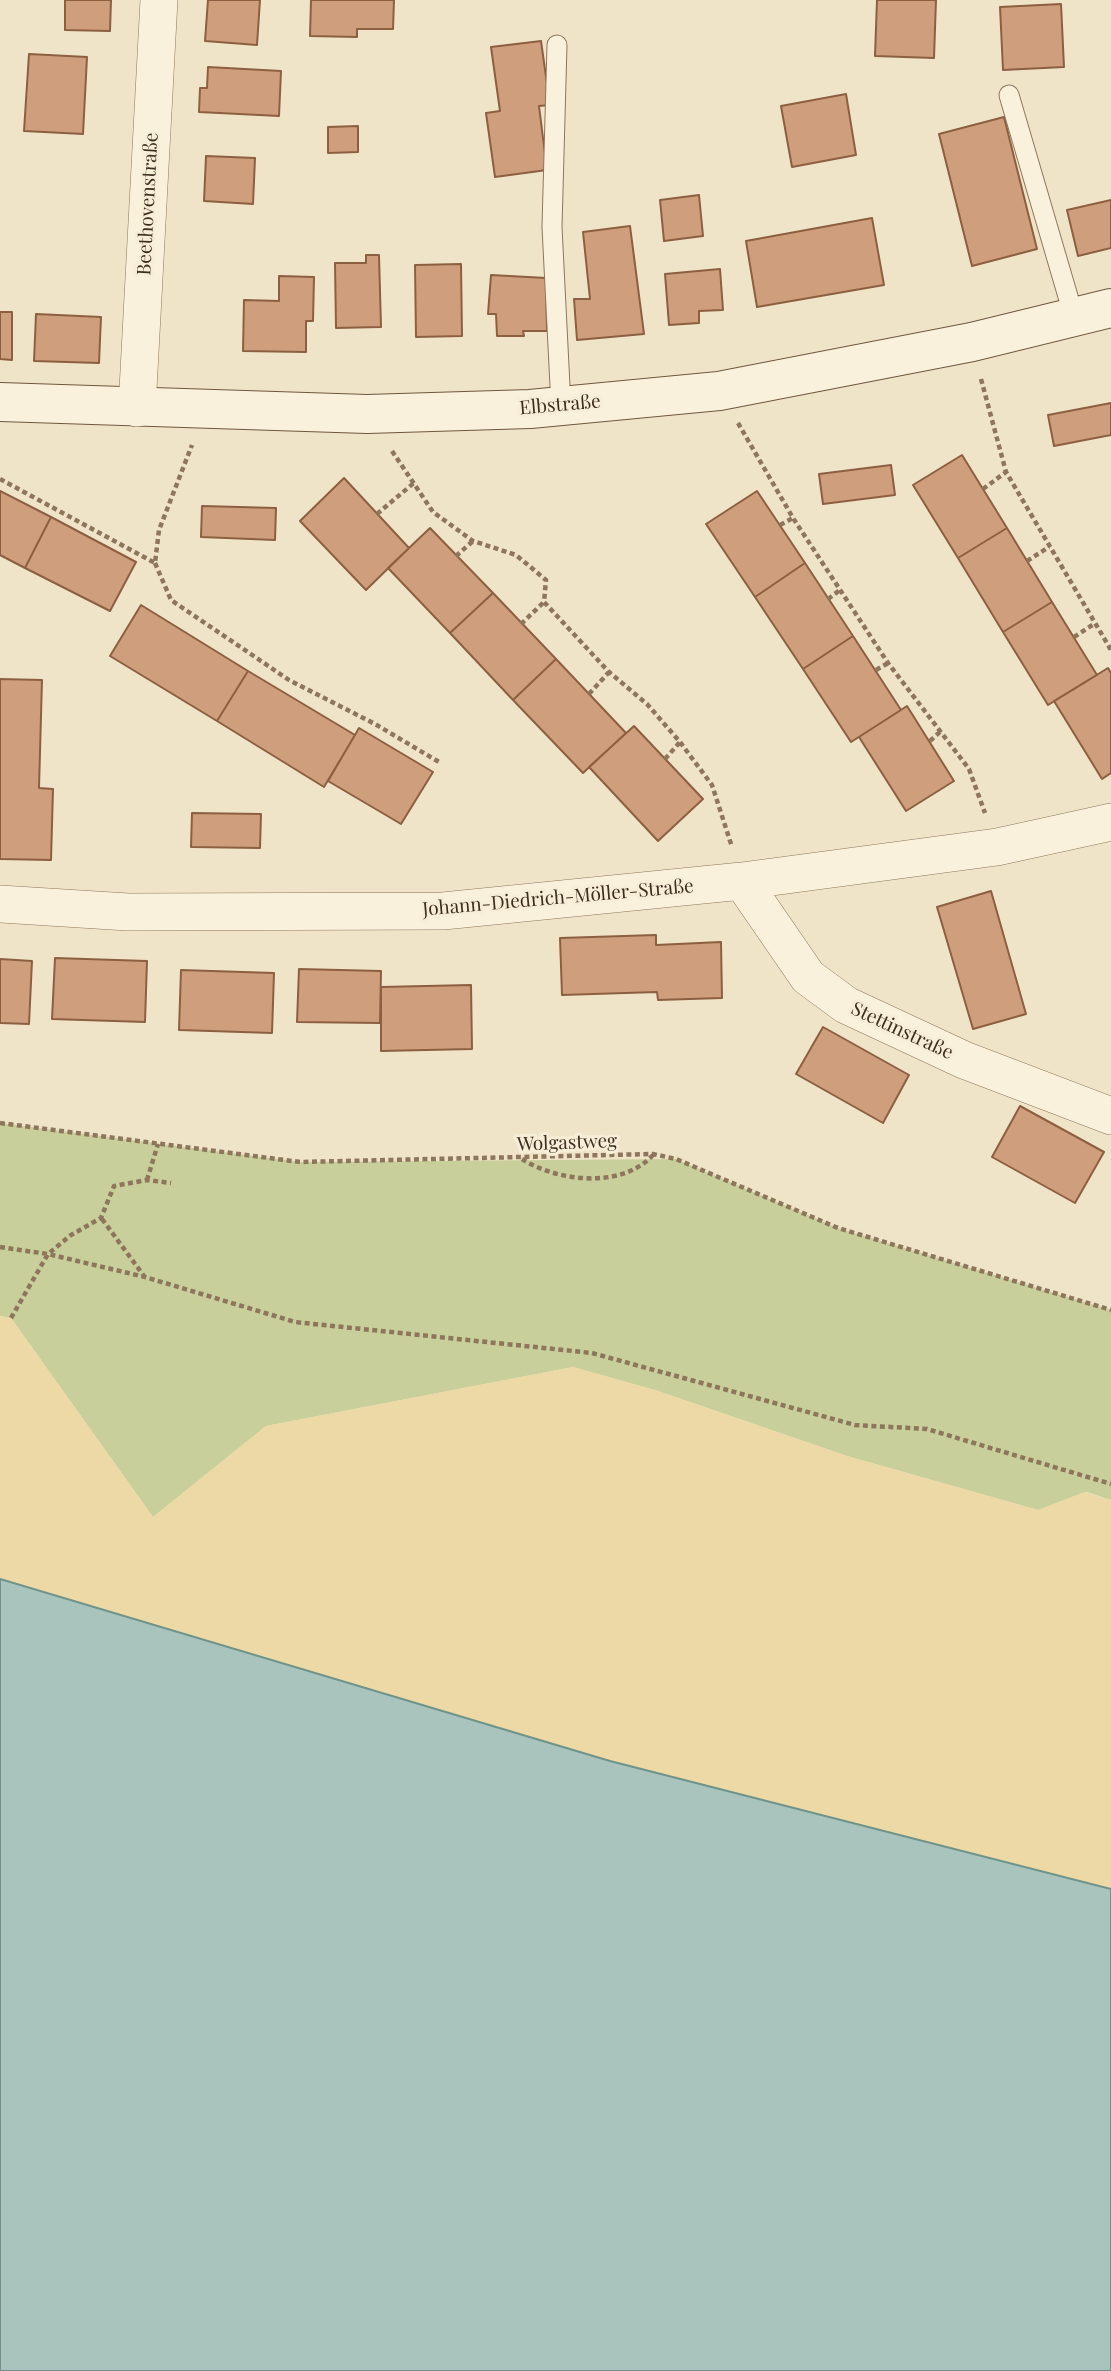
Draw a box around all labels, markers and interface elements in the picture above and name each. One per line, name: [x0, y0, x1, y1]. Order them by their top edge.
street label: Beethovenstraße: [133, 132, 163, 276]
street label: Elbstraße: [518, 390, 602, 420]
street label: Johann-Diedrich-Möller-Straße: [421, 875, 695, 921]
street label: Stettinstraße: [847, 997, 957, 1065]
street label: Wolgastweg: [517, 1130, 617, 1156]

